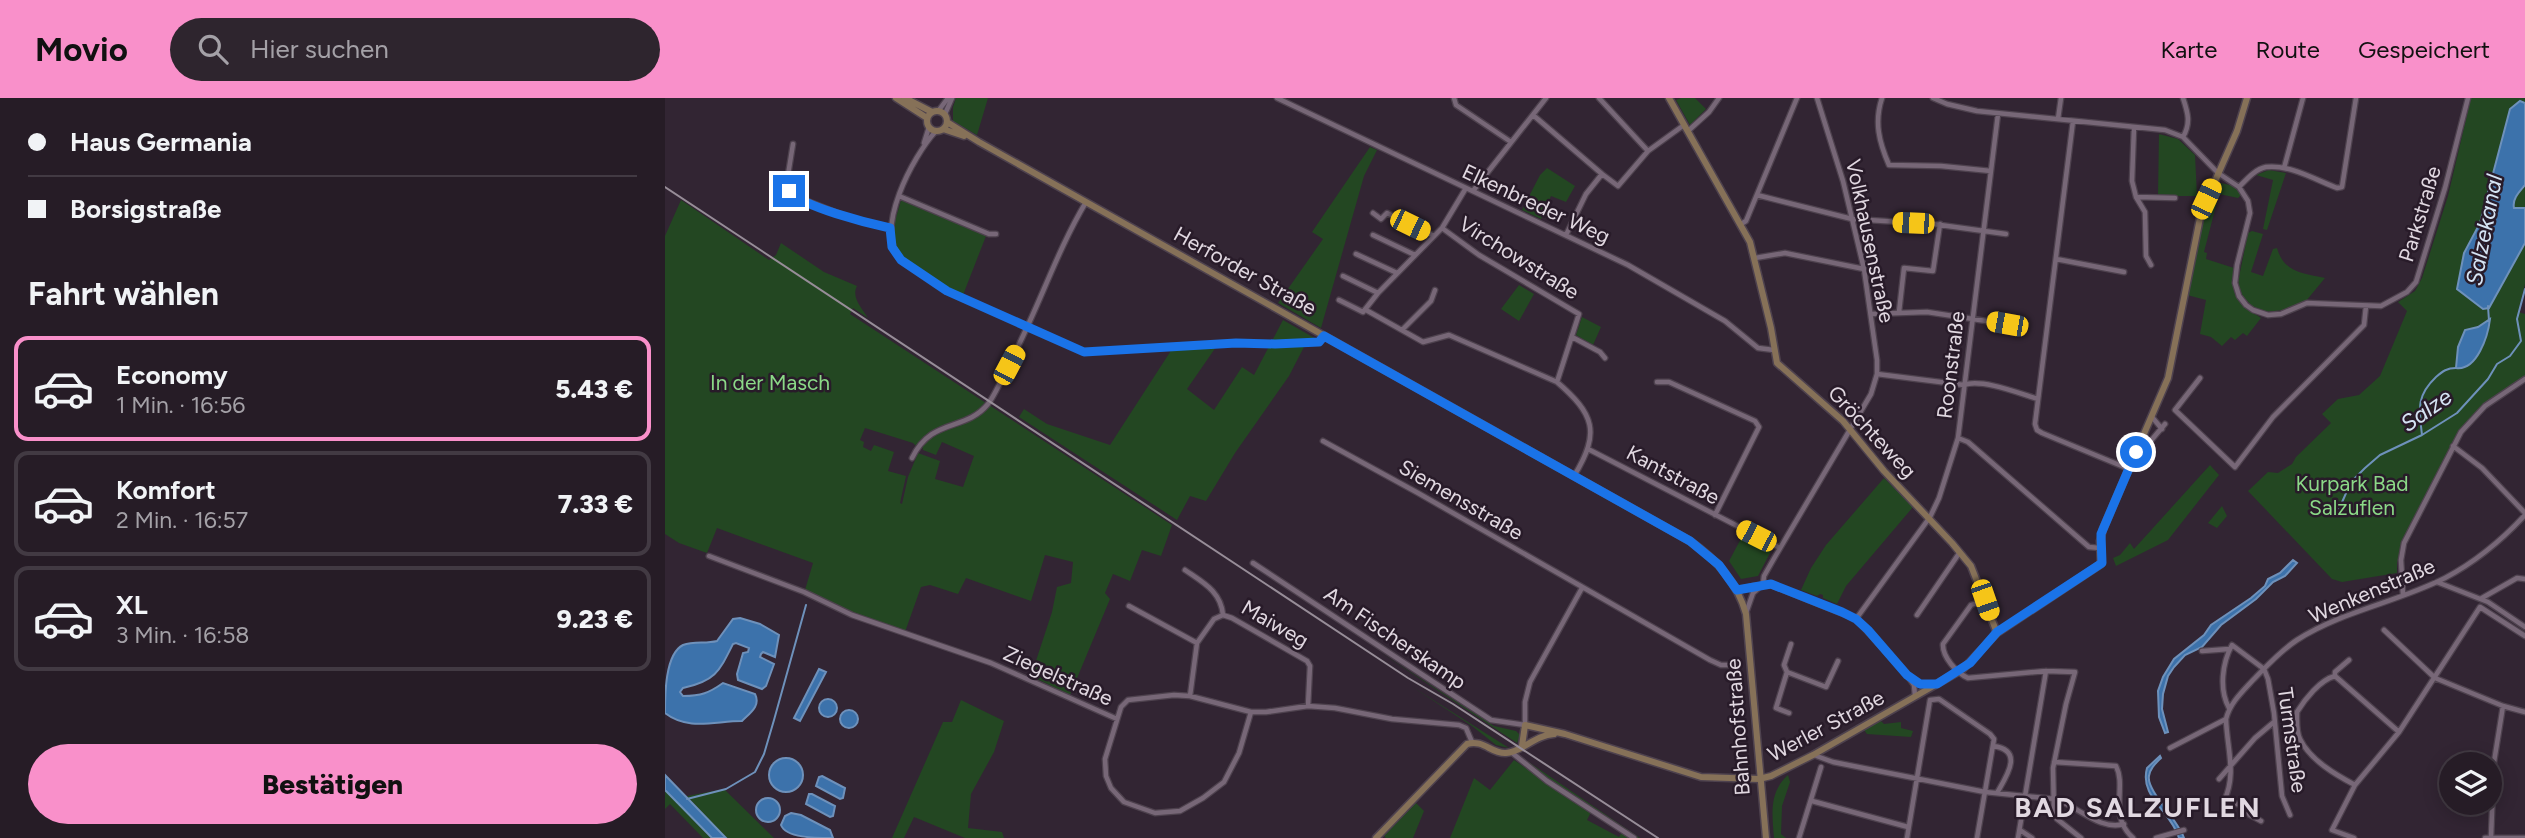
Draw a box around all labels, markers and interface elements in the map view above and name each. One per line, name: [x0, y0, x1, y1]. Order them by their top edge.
search box: [170, 18, 660, 81]
text: Movio: [35, 30, 128, 69]
icon: search: [194, 30, 232, 68]
text: Hier suchen: [250, 33, 389, 65]
text: Karte: [2161, 35, 2217, 64]
text: Route: [2255, 35, 2320, 64]
text: Gespeichert: [2358, 35, 2490, 64]
text: Haus Germania: [70, 126, 252, 158]
street label: Volkhausenstraße: [1841, 157, 1900, 325]
street label: Elkenbreder Weg: [1458, 158, 1614, 249]
street label: Parkstraße: [2393, 163, 2446, 265]
water label: Salzekanal: [2460, 171, 2509, 288]
route end: [773, 175, 805, 207]
car: [2188, 176, 2225, 222]
text: Borsigstraße: [70, 193, 221, 225]
car: [1387, 206, 1434, 244]
street label: Virchowstraße: [1455, 211, 1584, 304]
car: [1892, 212, 1935, 234]
street label: Herforder Straße: [1170, 221, 1321, 320]
text: Fahrt wählen: [28, 275, 219, 313]
street label: Roonstraße: [1932, 310, 1969, 420]
car: [1985, 310, 2030, 338]
car: [990, 342, 1029, 388]
icon: car: [32, 357, 95, 420]
text: Economy: [116, 359, 228, 391]
park label: In der Masch: [710, 370, 830, 395]
text: 5.43 €: [555, 373, 633, 405]
street label: Gröchteweg: [1823, 380, 1922, 483]
water label: Salze: [2395, 382, 2458, 438]
text: 1 Min. · 16:56: [116, 391, 245, 419]
route start: [2120, 436, 2152, 468]
street label: Kantstraße: [1622, 440, 1724, 510]
street label: Siemensstraße: [1395, 454, 1528, 545]
park label: Kurpark Bad Salzuflen: [2295, 471, 2409, 520]
icon: car: [32, 472, 95, 535]
text: Komfort: [116, 474, 216, 506]
text: 7.33 €: [558, 488, 633, 520]
text: 2 Min. · 16:57: [116, 506, 248, 534]
car: [1733, 517, 1780, 555]
street label: Wenkenstraße: [2305, 553, 2439, 628]
car: [1969, 577, 2002, 623]
street label: Am Fischerskamp: [1320, 581, 1471, 694]
icon: car: [32, 587, 95, 650]
text: XL: [116, 589, 148, 621]
street label: Maiweg: [1237, 594, 1313, 653]
text: 9.23 €: [556, 603, 633, 635]
text: 3 Min. · 16:58: [116, 621, 250, 649]
street label: Ziegelstraße: [1000, 640, 1117, 711]
street label: Bahnhofstraße: [1720, 658, 1755, 796]
street label: Werler Straße: [1763, 684, 1888, 767]
street label: Turmstraße: [2273, 686, 2312, 794]
button: Bestätigen: [28, 744, 637, 824]
map controls: [2439, 752, 2502, 815]
button: layers: [2439, 752, 2502, 815]
district label: BAD SALZUFLEN: [2014, 790, 2262, 824]

